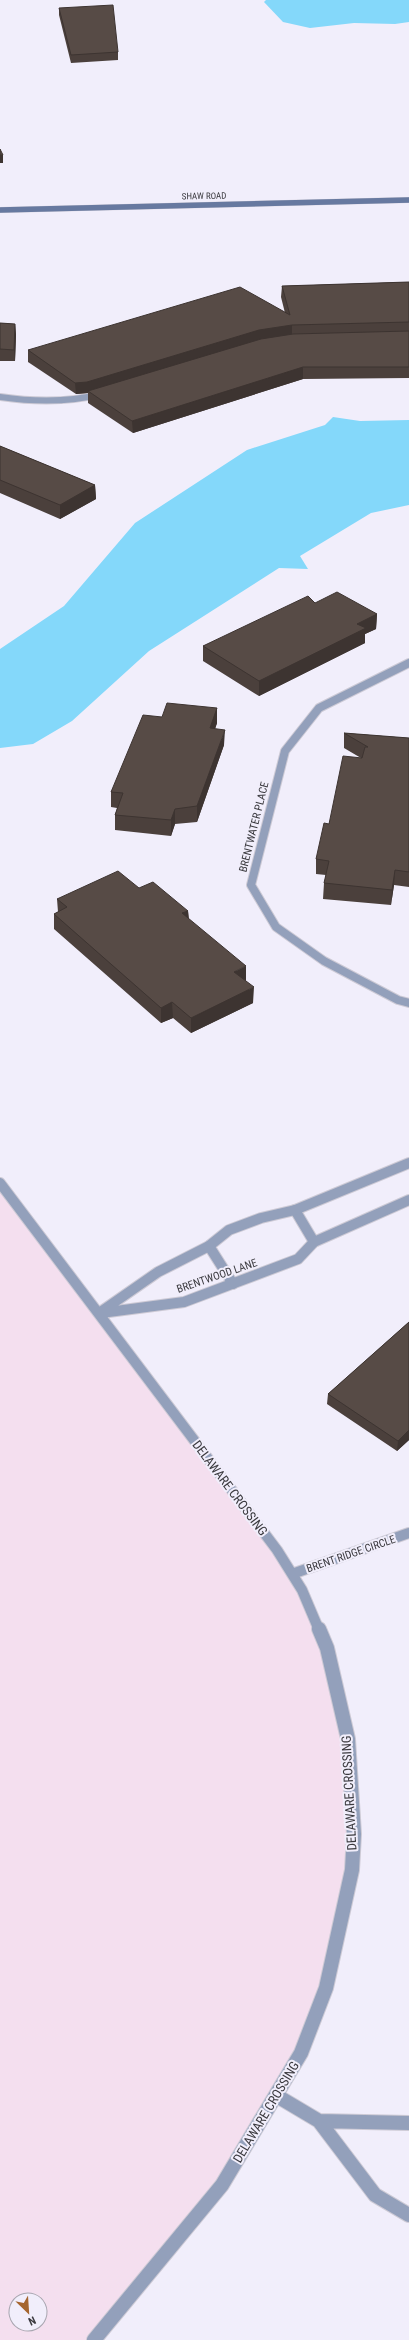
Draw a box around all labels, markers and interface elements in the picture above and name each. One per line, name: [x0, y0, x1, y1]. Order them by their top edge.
street label: SHAW ROAD: [182, 191, 226, 201]
street label: BRENTWATER PLACE: [236, 780, 272, 873]
street label: BRENTWOOD LANE: [175, 1256, 259, 1296]
street label: DELAWARE CROSSING: [189, 1437, 271, 1539]
street label: BRENT RIDGE CIRCLE: [305, 1533, 398, 1575]
street label: DELAWARE CROSSING: [338, 1735, 360, 1851]
street label: DELAWARE CROSSING: [230, 2059, 302, 2165]
north arrow: [8, 2292, 48, 2332]
text: N: [26, 2313, 38, 2328]

